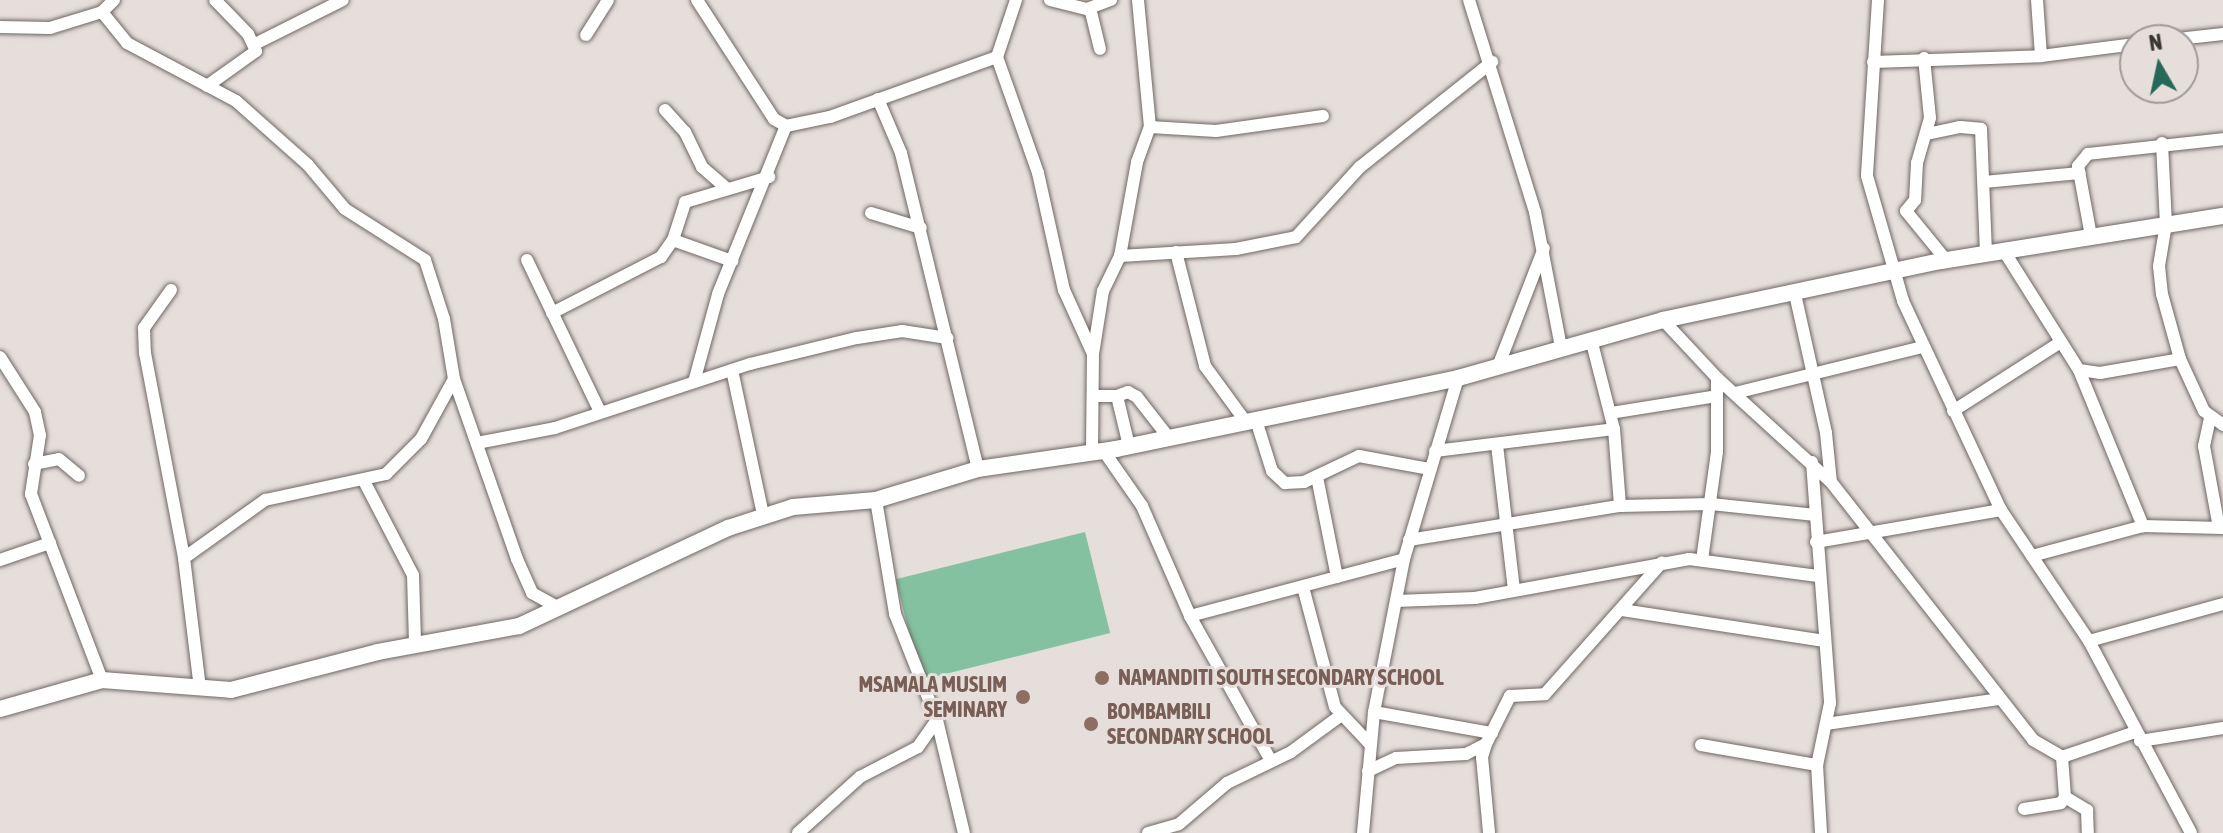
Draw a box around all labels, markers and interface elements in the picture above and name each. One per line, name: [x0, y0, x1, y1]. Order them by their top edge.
north arrow: [2119, 24, 2199, 104]
text: N: [2147, 28, 2164, 56]
place label: NAMANDITI SOUTH SECONDARY SCHOOL: [1118, 665, 1444, 691]
marker: NAMANDITI SOUTH SECONDARY SCHOOL: [1093, 669, 1111, 687]
place label: MSAMALA MUSLIM SEMINARY: [859, 671, 1007, 722]
marker: MSAMALA MUSLIM SEMINARY: [1014, 688, 1032, 706]
place label: BOMBAMBILI SECONDARY SCHOOL: [1107, 698, 1274, 750]
marker: BOMBAMBILI SECONDARY SCHOOL: [1082, 715, 1100, 733]

